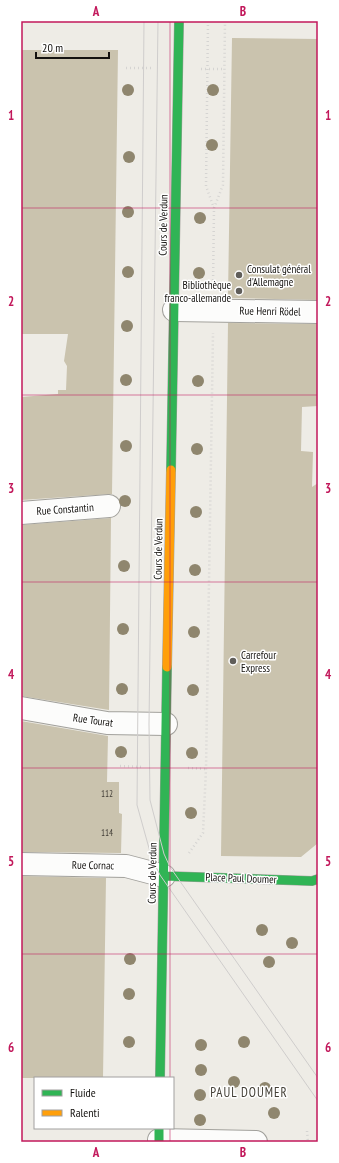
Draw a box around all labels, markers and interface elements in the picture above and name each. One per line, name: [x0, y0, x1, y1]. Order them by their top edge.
text: A: [92, 3, 100, 20]
text: B: [240, 3, 246, 20]
scale bar: [36, 34, 109, 60]
text: 20 m: [42, 40, 63, 55]
text: 1: [8, 107, 14, 124]
text: 1: [325, 107, 331, 124]
street label: Cours de Verdun: [155, 194, 171, 256]
place label: Consulat général d'Allemagne: [247, 262, 311, 289]
marker: Consulat général d'Allemagne: [234, 270, 244, 280]
place label: Bibliothèque franco-allemande: [164, 278, 231, 305]
marker: Bibliothèque franco-allemande: [234, 286, 244, 296]
text: 2: [8, 293, 14, 310]
text: 2: [325, 293, 331, 310]
street label: Rue Henri Rödel: [239, 303, 301, 319]
text: 3: [8, 480, 14, 497]
text: 3: [325, 480, 331, 497]
street label: Rue Constantin: [36, 500, 94, 518]
street label: Cours de Verdun: [150, 518, 166, 580]
place label: Carrefour Express: [241, 648, 276, 675]
marker: Carrefour Express: [228, 656, 238, 666]
text: 4: [8, 666, 15, 683]
text: 4: [325, 666, 332, 683]
street label: Rue Tourat: [72, 710, 114, 730]
house number: 112: [101, 788, 113, 799]
house number: 114: [101, 827, 113, 838]
street label: Cours de Verdun: [144, 842, 160, 904]
text: 5: [8, 853, 14, 870]
text: 5: [325, 853, 331, 870]
street label: Rue Cornac: [72, 858, 114, 872]
street label: Place Paul Doumer: [205, 870, 277, 886]
text: 6: [8, 1039, 14, 1056]
text: 6: [325, 1039, 331, 1056]
legend: [34, 1077, 174, 1129]
district label: PAUL DOUMER: [210, 1084, 288, 1101]
text: Fluide: [70, 1085, 96, 1100]
text: Ralenti: [70, 1105, 99, 1120]
text: A: [92, 1144, 100, 1161]
text: B: [240, 1144, 246, 1161]

